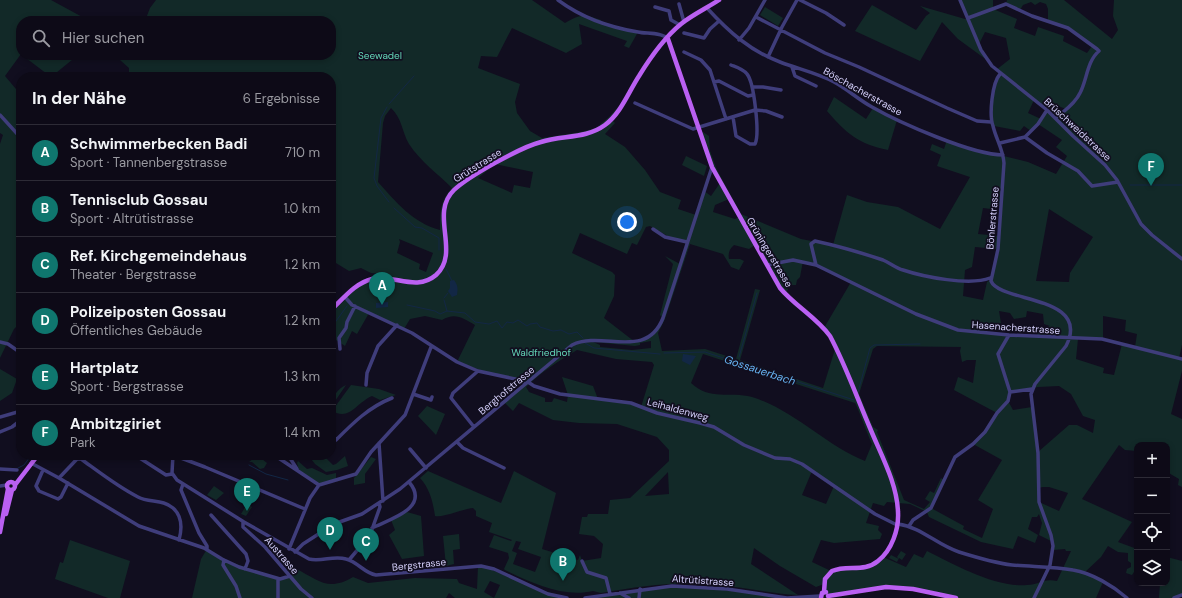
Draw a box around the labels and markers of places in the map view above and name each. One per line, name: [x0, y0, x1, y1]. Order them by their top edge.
pin: F: [1138, 153, 1164, 186]
pin: A: [369, 272, 395, 305]
pin: E: [234, 478, 260, 511]
pin: D: [317, 517, 343, 550]
pin: C: [353, 528, 379, 561]
pin: B: [550, 548, 576, 581]

